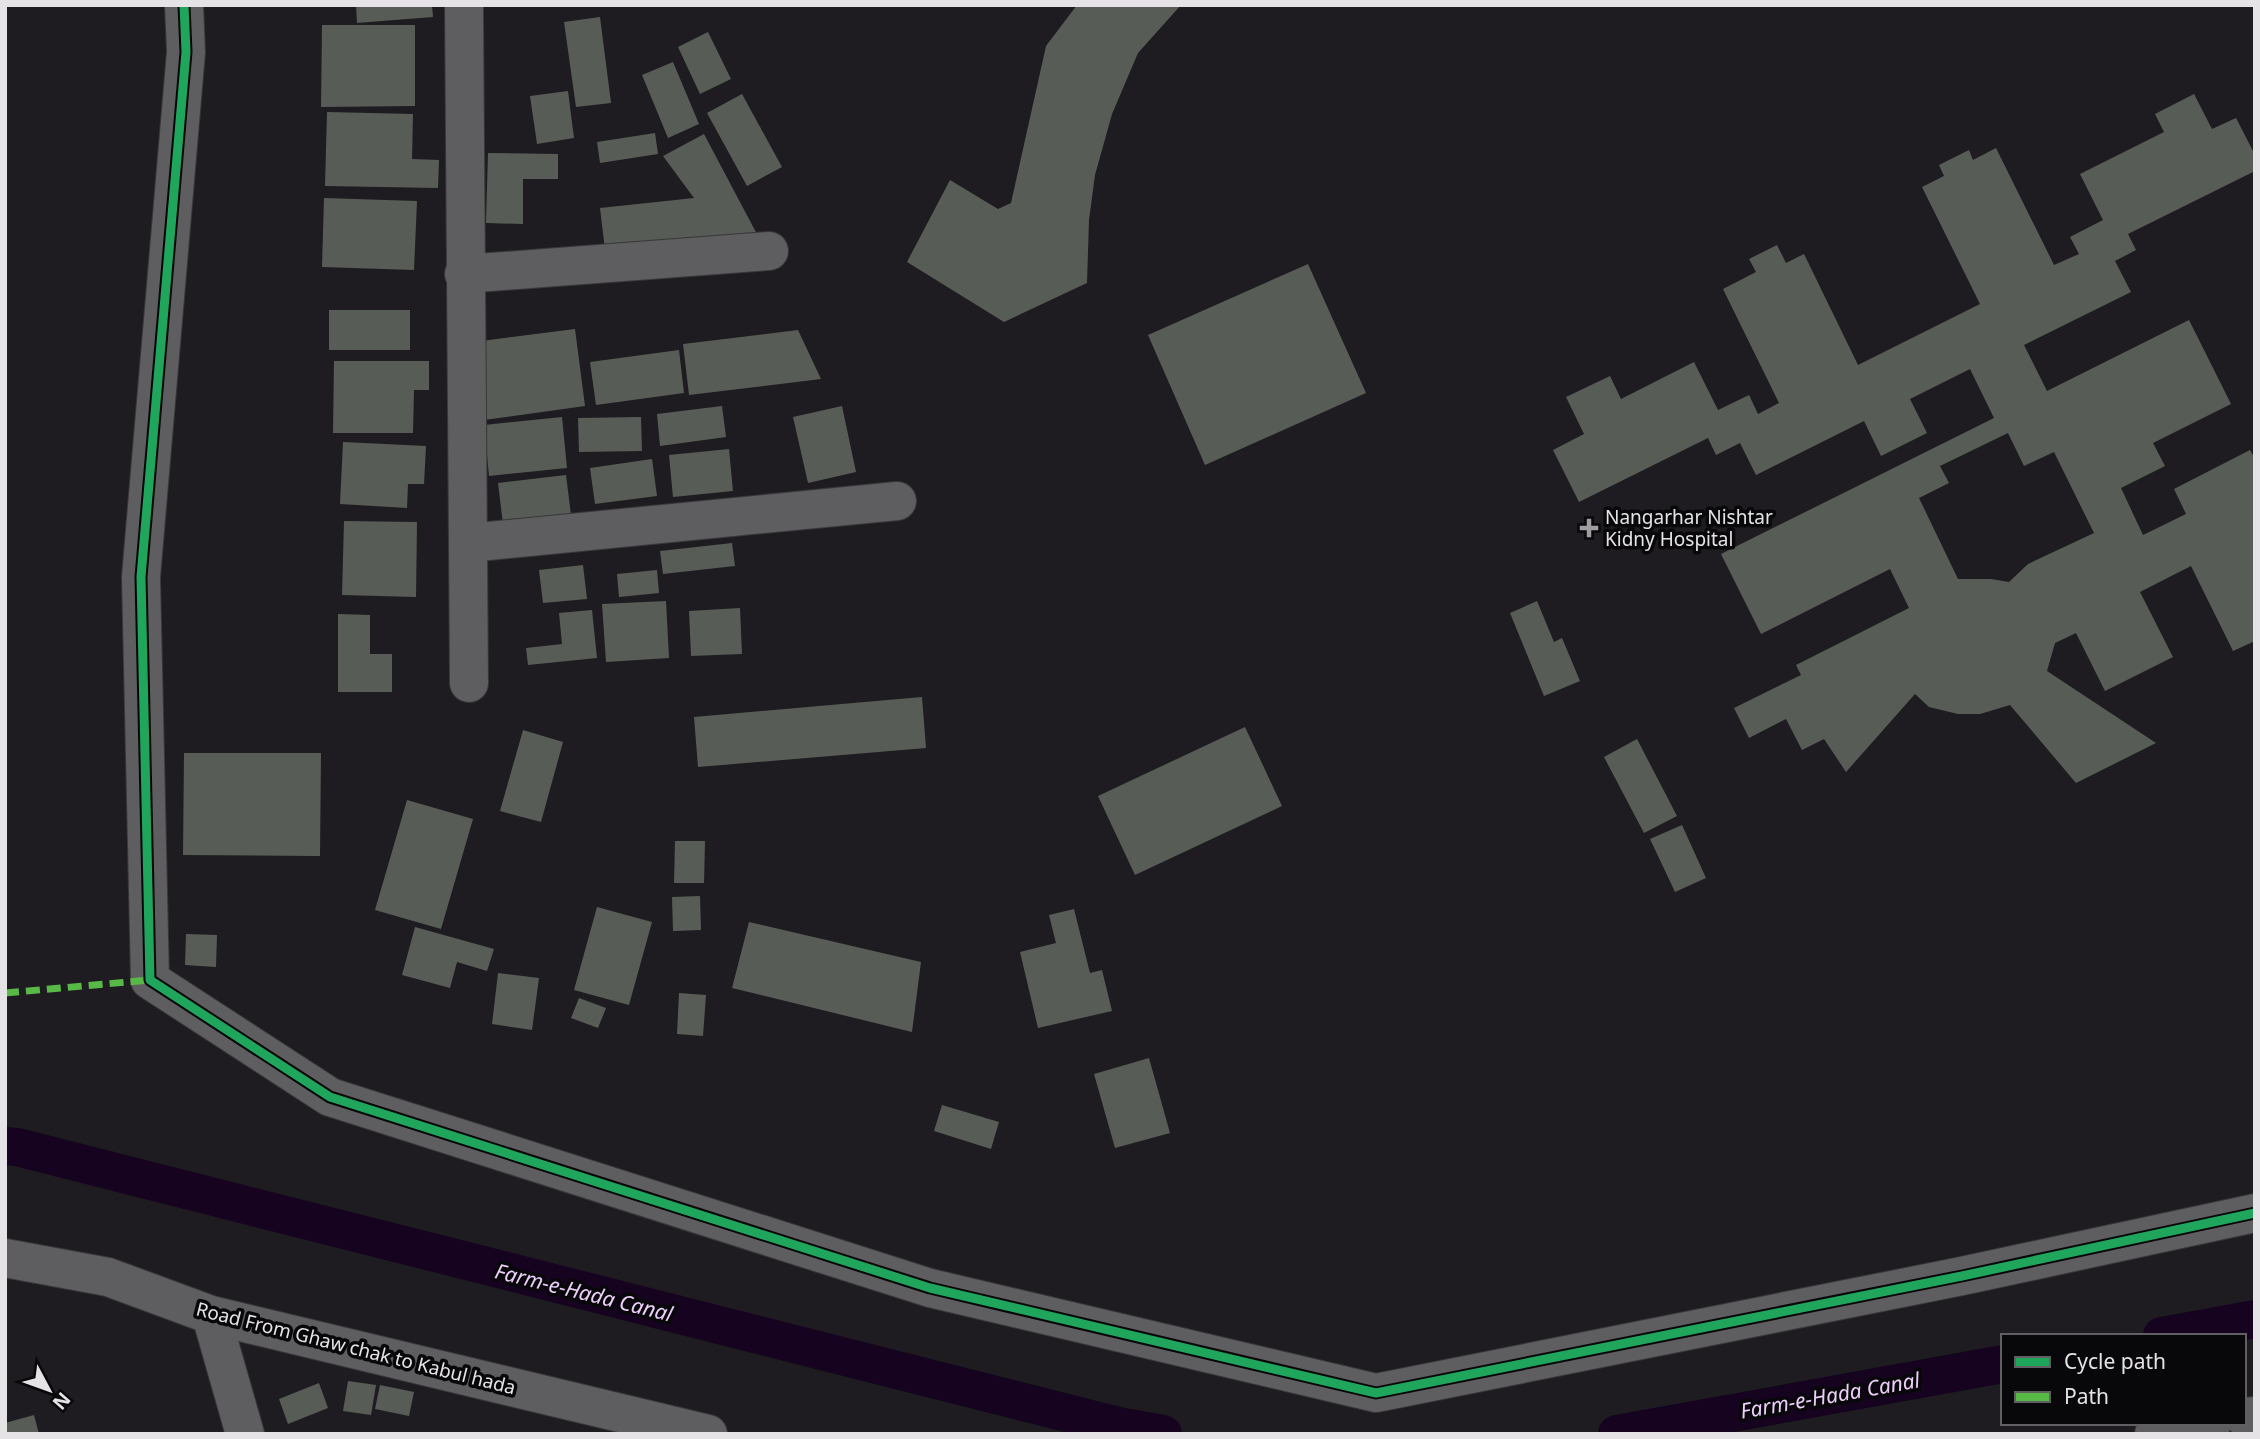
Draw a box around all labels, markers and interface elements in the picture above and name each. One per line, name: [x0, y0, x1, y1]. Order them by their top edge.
place label: Nangarhar Nishtar Kidny Hospital: [1605, 504, 1773, 552]
marker: Nangarhar Nishtar Kidny Hospital: [1579, 518, 1599, 538]
water label: Farm-e-Hada Canal: [492, 1256, 676, 1328]
street label: Road From Ghaw chak to Kabul hada: [193, 1296, 519, 1400]
legend: [2001, 1334, 2246, 1425]
text: Cycle path: [2064, 1347, 2166, 1375]
north arrow: [14, 1355, 84, 1425]
water label: Farm-e-Hada Canal: [1738, 1365, 1923, 1425]
text: Path: [2064, 1382, 2109, 1410]
text: N: [47, 1387, 77, 1416]

